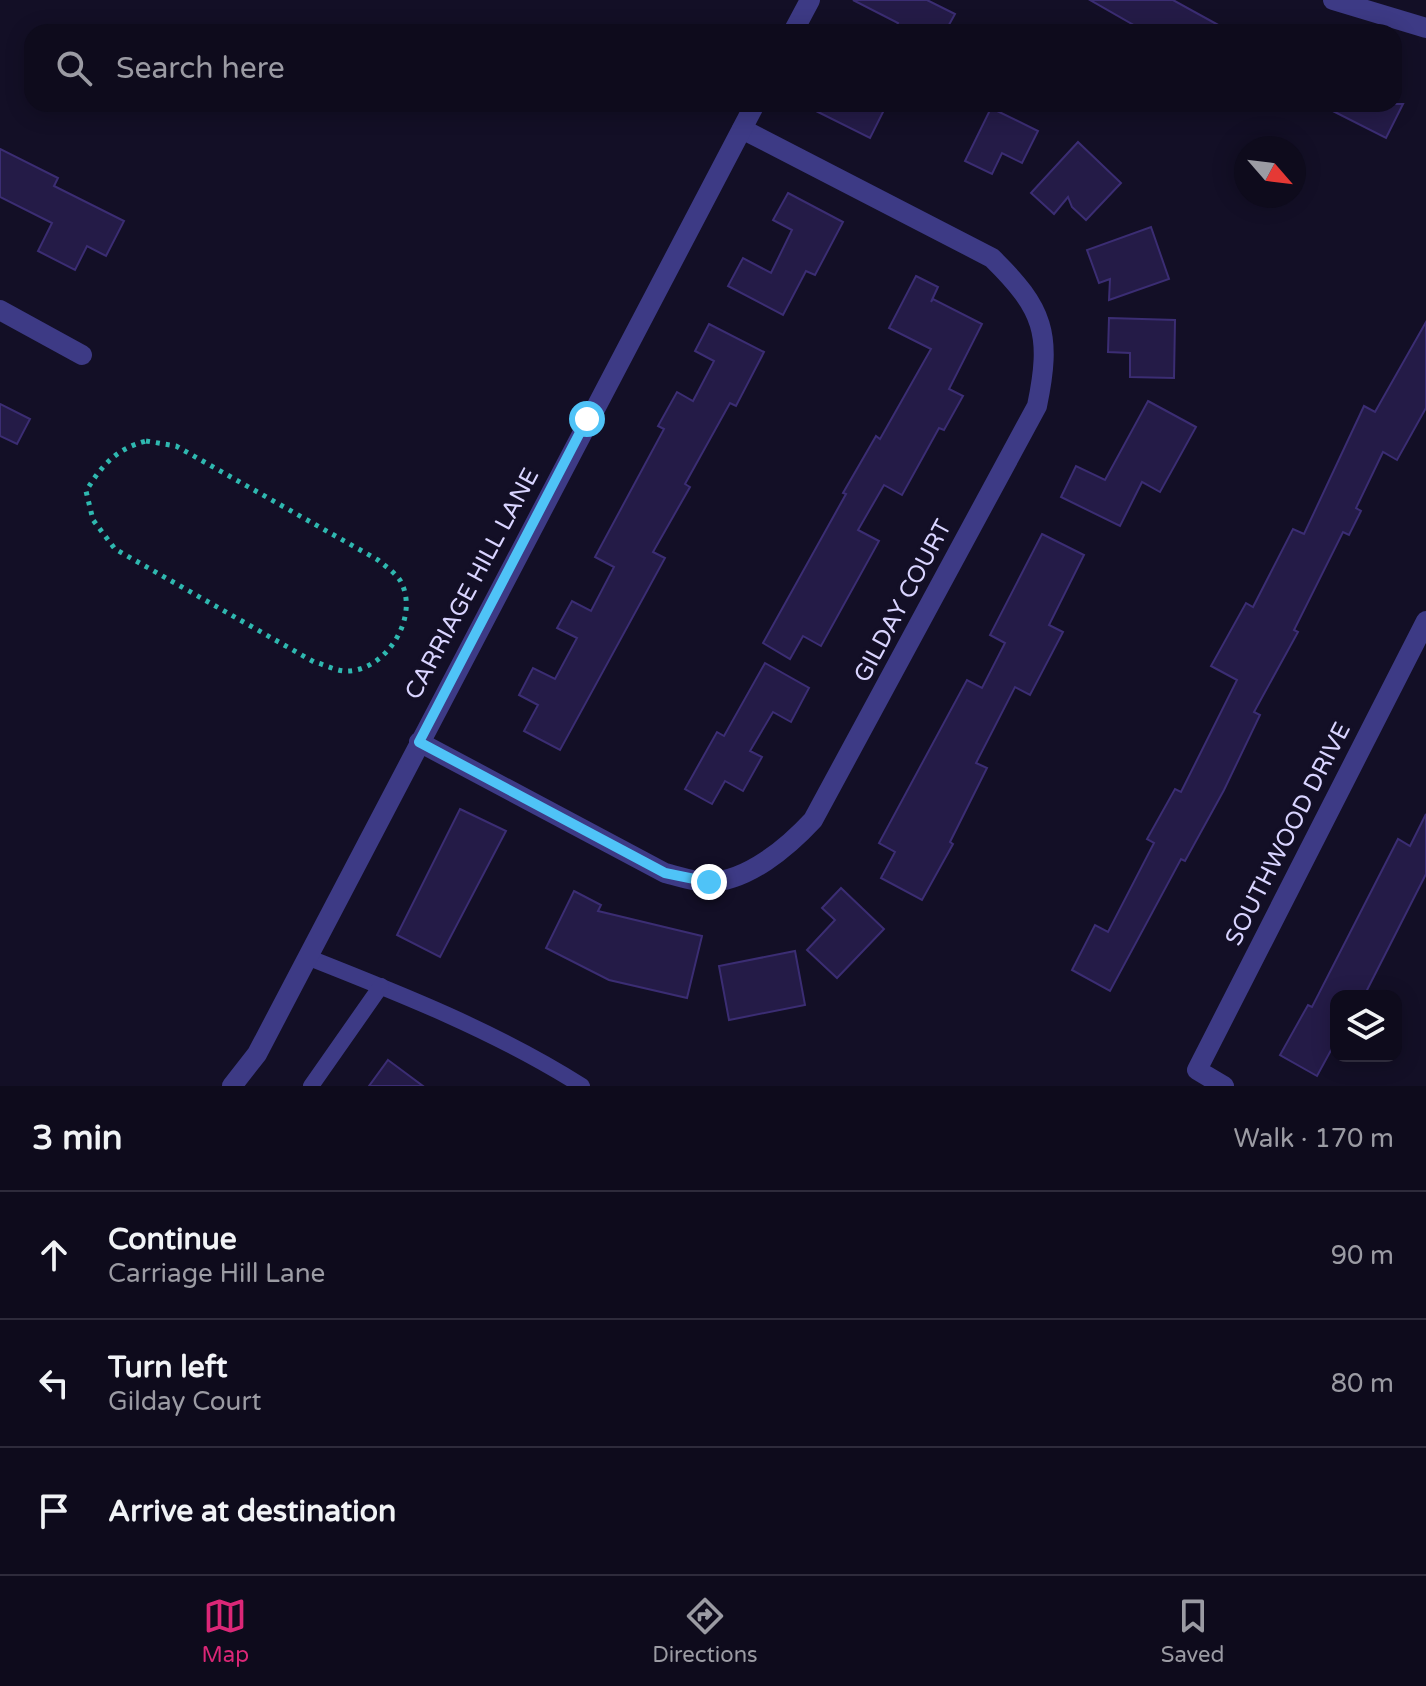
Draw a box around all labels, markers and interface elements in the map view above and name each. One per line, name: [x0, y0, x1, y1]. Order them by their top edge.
search box: [24, 24, 1402, 112]
icon: search: [52, 46, 96, 90]
text: Search here: [116, 50, 285, 87]
north arrow: [1234, 136, 1306, 208]
route start: [569, 401, 605, 437]
street label: CARRIAGE HILL LANE: [399, 463, 545, 705]
street label: GILDAY COURT: [848, 514, 958, 687]
street label: SOUTHWOOD DRIVE: [1219, 718, 1357, 950]
route end: [691, 864, 727, 900]
map controls: [1330, 990, 1402, 1062]
button: layers: [1330, 990, 1402, 1062]
text: 3 min: [32, 1118, 123, 1159]
text: Walk · 170 m: [1234, 1123, 1394, 1154]
text: Continue: [108, 1221, 237, 1258]
icon: ahead: [32, 1233, 76, 1277]
text: 90 m: [1331, 1240, 1394, 1271]
text: Carriage Hill Lane: [108, 1258, 325, 1289]
text: Turn left: [108, 1349, 227, 1386]
icon: left: [32, 1361, 76, 1405]
text: 80 m: [1331, 1368, 1394, 1399]
text: Gilday Court: [108, 1386, 261, 1417]
icon: arrive: [32, 1489, 76, 1533]
text: Arrive at destination: [108, 1493, 396, 1530]
tab: Map: [202, 1594, 249, 1668]
tab: Directions: [652, 1594, 758, 1668]
tab: Saved: [1161, 1594, 1224, 1668]

